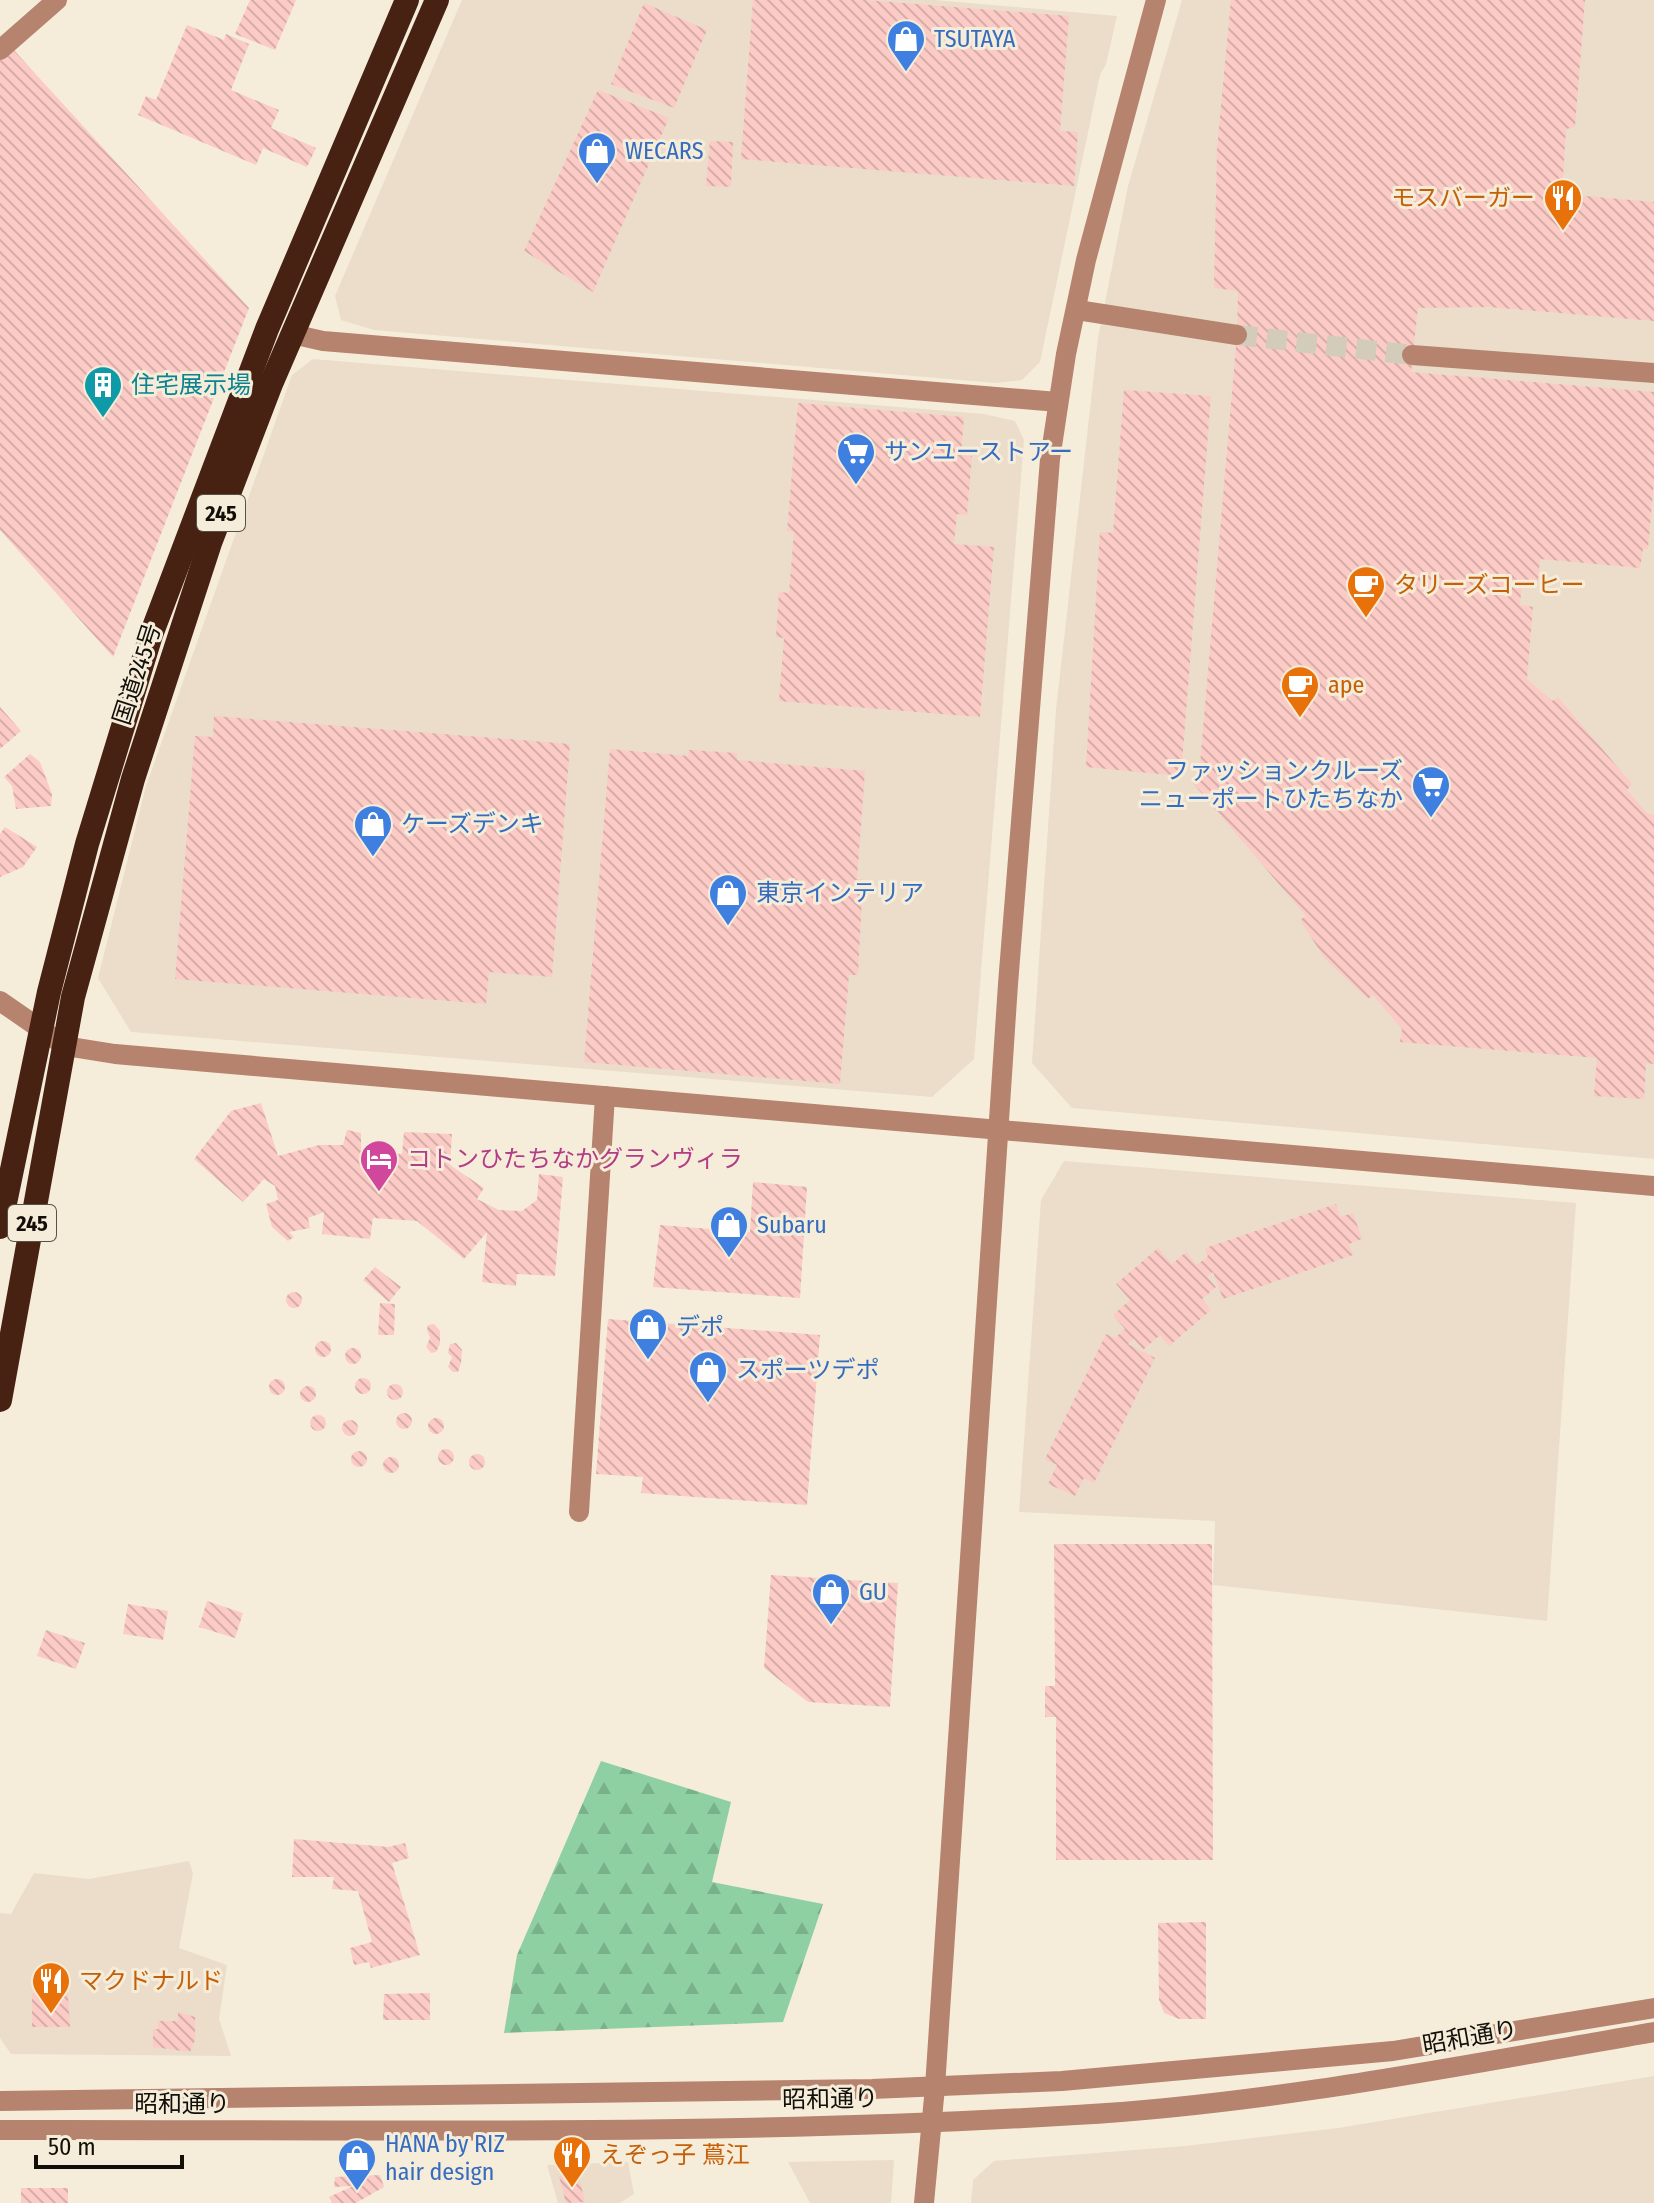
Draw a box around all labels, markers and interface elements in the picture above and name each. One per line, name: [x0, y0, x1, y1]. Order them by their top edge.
shop icon: TSUTAYA: [885, 18, 927, 73]
place label: TSUTAYA: [934, 25, 1016, 53]
shop icon: WECARS: [576, 130, 618, 185]
place label: WECARS: [625, 137, 704, 165]
restaurant icon: モスバーガー: [1542, 177, 1584, 232]
place label: モスバーガー: [1391, 184, 1535, 212]
building icon: 住宅展示場: [82, 364, 124, 419]
place label: 住宅展示場: [131, 371, 251, 399]
supermarket icon: サンユーストアー: [835, 431, 877, 486]
place label: サンユーストアー: [884, 438, 1073, 466]
road number: 245: [197, 495, 245, 531]
cafe icon: タリーズコーヒー: [1345, 564, 1387, 619]
place label: タリーズコーヒー: [1394, 571, 1585, 599]
street label: 国道245号: [108, 620, 166, 728]
cafe icon: ape: [1279, 664, 1321, 719]
place label: ape: [1328, 671, 1364, 699]
place label: ファッションクルーズ ニューポートひたちなか: [1139, 757, 1403, 813]
supermarket icon: ファッションクルーズ ニューポートひたちなか: [1410, 764, 1452, 819]
shop icon: ケーズデンキ: [352, 803, 394, 858]
place label: ケーズデンキ: [401, 810, 544, 838]
shop icon: 東京インテリア: [707, 872, 749, 927]
place label: 東京インテリア: [756, 879, 924, 907]
hotel icon: コトンひたちなかグランヴィラ: [358, 1138, 400, 1193]
place label: コトンひたちなかグランヴィラ: [407, 1145, 743, 1173]
shop icon: Subaru: [708, 1204, 750, 1259]
road number: 245: [8, 1205, 56, 1241]
place label: Subaru: [757, 1211, 827, 1239]
shop icon: デポ: [627, 1306, 669, 1361]
place label: デポ: [676, 1313, 724, 1341]
shop icon: スポーツデポ: [687, 1349, 729, 1404]
place label: スポーツデポ: [736, 1356, 880, 1384]
shop icon: GU: [810, 1571, 852, 1626]
place label: GU: [859, 1578, 887, 1606]
restaurant icon: マクドナルド: [30, 1960, 72, 2015]
place label: マクドナルド: [79, 1967, 223, 1995]
street label: 昭和通り: [1420, 2015, 1520, 2059]
street label: 昭和通り: [782, 2084, 878, 2114]
street label: 昭和通り: [134, 2090, 230, 2118]
scale bar: [36, 2119, 182, 2169]
place label: HANA by RIZ hair design: [385, 2130, 505, 2186]
text: 50 m: [48, 2133, 96, 2161]
restaurant icon: えぞっ子 蔦江: [551, 2134, 593, 2189]
shop icon: HANA by RIZ hair design: [336, 2137, 378, 2192]
place label: えぞっ子 蔦江: [600, 2141, 750, 2169]

